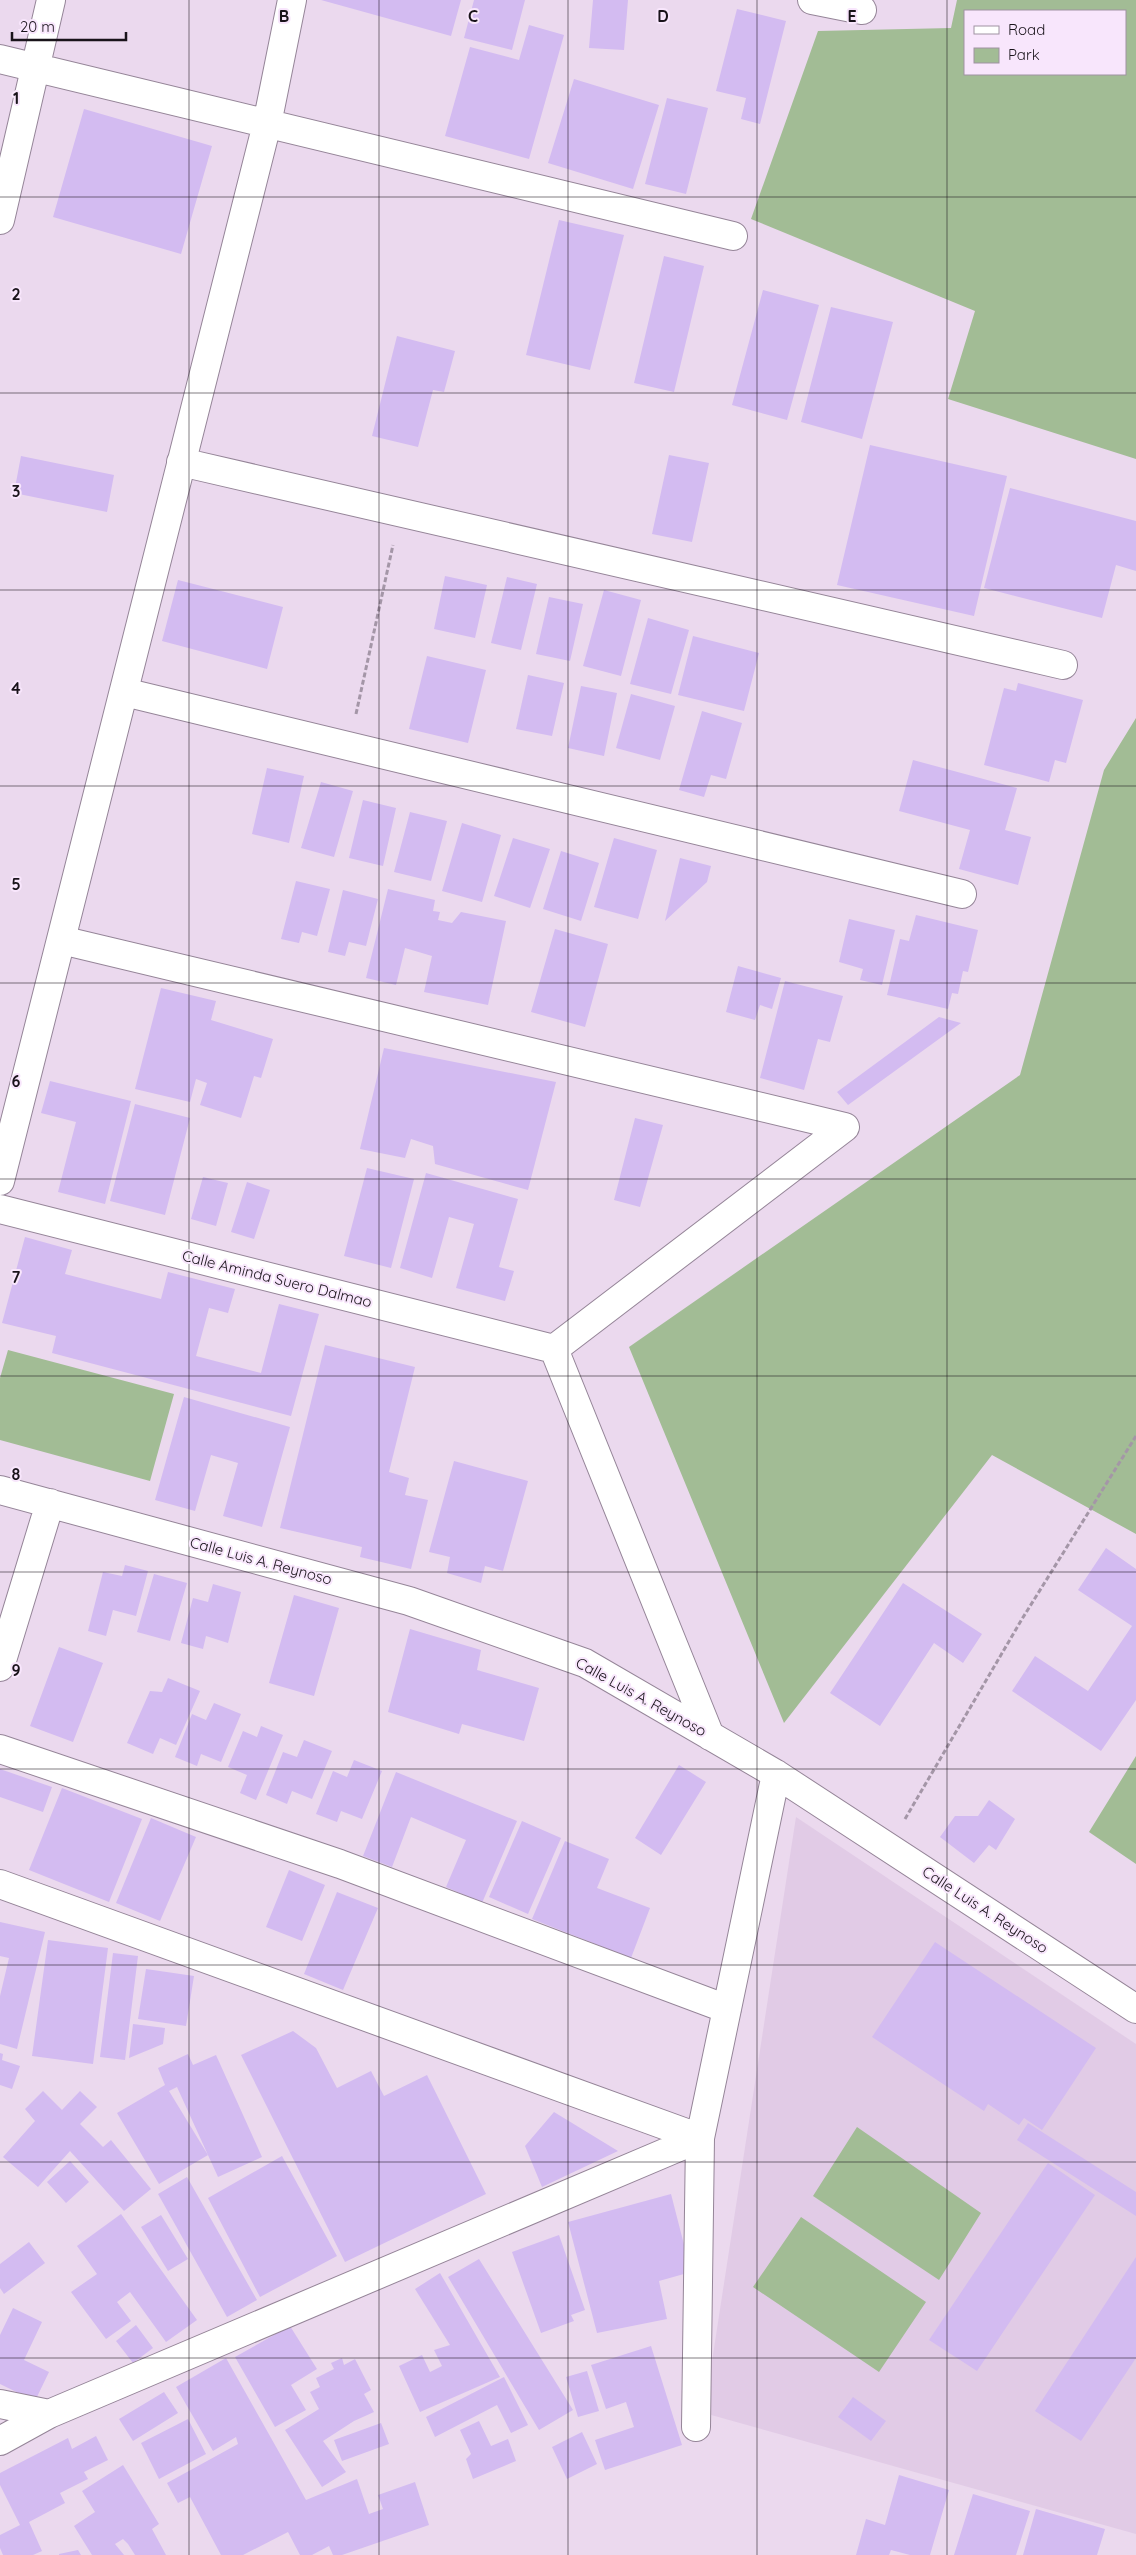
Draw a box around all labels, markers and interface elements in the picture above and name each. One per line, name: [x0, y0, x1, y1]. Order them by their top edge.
text: B: [279, 6, 289, 26]
text: C: [468, 6, 478, 26]
text: D: [657, 6, 669, 26]
text: E: [847, 6, 857, 26]
scale bar: [12, 10, 126, 42]
legend: [964, 10, 1126, 75]
text: 20 m: [20, 17, 55, 36]
text: Road: [1008, 20, 1045, 39]
text: Park: [1008, 45, 1040, 64]
text: 1: [13, 88, 19, 108]
text: 2: [11, 284, 21, 304]
text: 3: [12, 481, 20, 501]
text: 4: [11, 678, 21, 698]
text: 5: [11, 874, 21, 894]
text: 6: [12, 1071, 21, 1091]
street label: Calle Aminda Suero Dalmao: [180, 1246, 374, 1311]
text: 7: [12, 1267, 21, 1287]
text: 8: [12, 1464, 21, 1484]
street label: Calle Luis A. Reynoso: [188, 1532, 334, 1589]
street label: Calle Luis A. Reynoso: [573, 1653, 710, 1740]
text: 9: [11, 1660, 21, 1680]
street label: Calle Luis A. Reynoso: [919, 1862, 1052, 1957]

